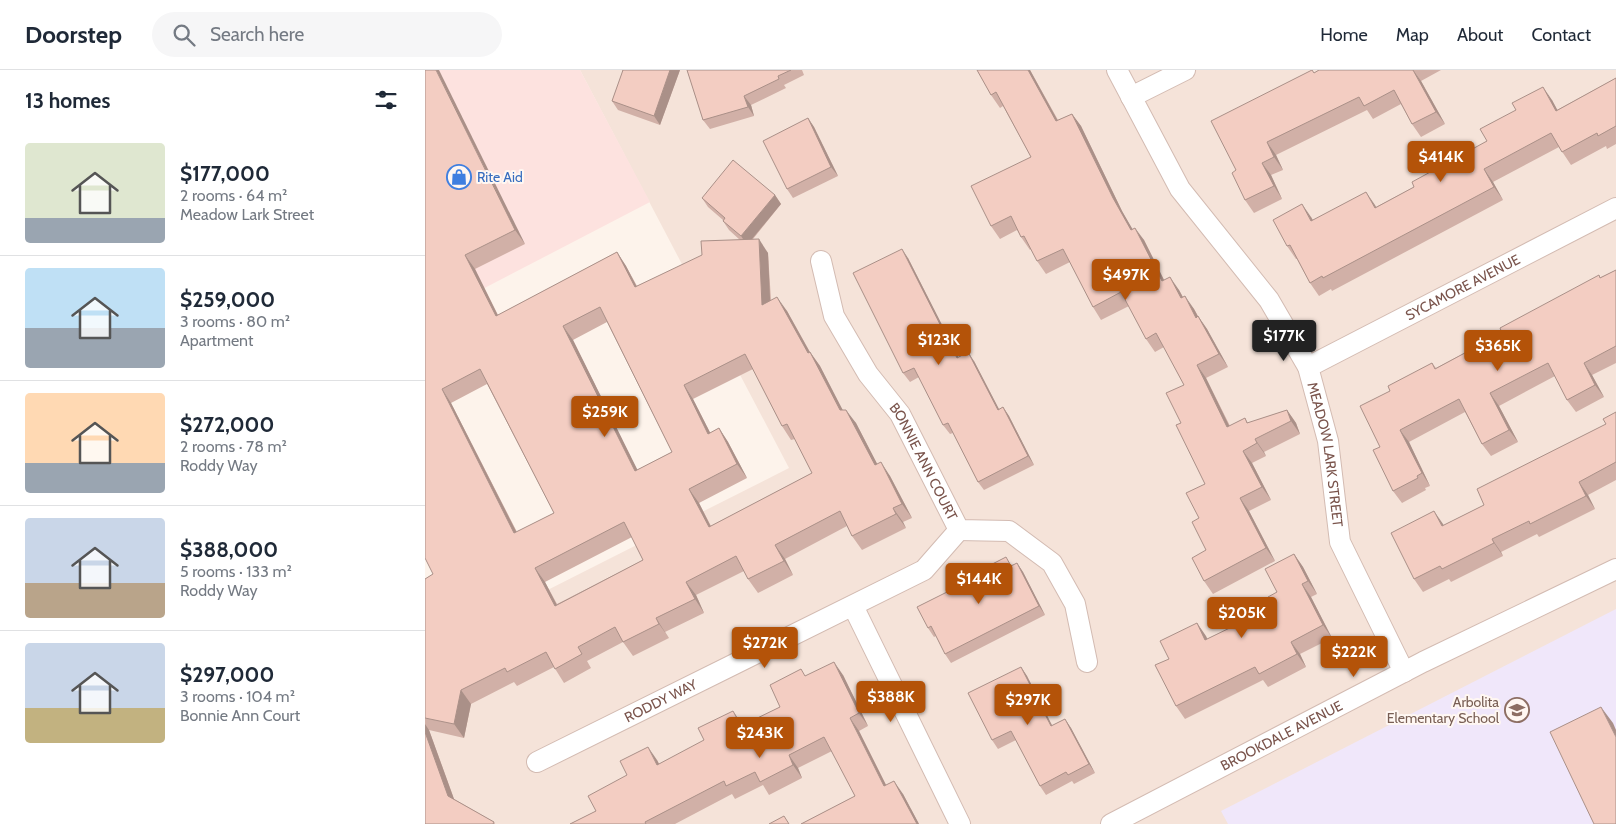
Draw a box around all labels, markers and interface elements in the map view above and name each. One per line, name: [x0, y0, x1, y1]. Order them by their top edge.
search box: [152, 12, 502, 57]
text: Doorstep: [25, 20, 122, 49]
icon: search: [170, 21, 198, 49]
text: Search here: [210, 23, 304, 46]
text: Home: [1320, 24, 1368, 46]
text: Map: [1396, 24, 1429, 46]
text: About: [1457, 24, 1503, 46]
text: Contact: [1531, 24, 1591, 46]
icon: filters: [372, 86, 400, 114]
text: 13 homes: [25, 88, 110, 113]
pin: $414K: [1406, 140, 1476, 183]
text: $414K: [1419, 147, 1463, 166]
text: $177,000: [180, 161, 270, 186]
icon: home: [65, 163, 125, 223]
shop icon: Rite Aid: [446, 164, 472, 190]
place label: Rite Aid: [477, 168, 523, 186]
text: 2 rooms · 64 m²: [180, 186, 287, 205]
text: Meadow Lark Street: [180, 205, 314, 224]
street label: SYCAMORE AVENUE: [1402, 250, 1523, 324]
pin: $497K: [1091, 258, 1161, 301]
text: $497K: [1103, 265, 1149, 284]
text: $259,000: [180, 287, 275, 312]
icon: home: [65, 288, 125, 348]
text: 3 rooms · 80 m²: [180, 312, 290, 331]
pin: $177K: [1249, 320, 1319, 362]
pin: $123K: [904, 324, 974, 366]
text: $177K: [1263, 326, 1305, 345]
text: $123K: [918, 330, 960, 349]
pin: $365K: [1463, 330, 1533, 372]
text: Apartment: [180, 331, 253, 350]
text: $365K: [1475, 336, 1521, 355]
street label: MEADOW LARK STREET: [1303, 380, 1347, 529]
pin: $259K: [570, 396, 640, 438]
street label: BONNIE ANN COURT: [886, 399, 962, 524]
text: $259K: [582, 402, 628, 421]
text: $272,000: [180, 412, 274, 437]
icon: home: [65, 413, 125, 473]
text: 2 rooms · 78 m²: [180, 437, 287, 456]
text: Roddy Way: [180, 456, 258, 475]
text: $388,000: [180, 537, 278, 562]
icon: home: [65, 538, 125, 598]
text: 5 rooms · 133 m²: [180, 562, 292, 581]
pin: $144K: [944, 562, 1014, 605]
text: $144K: [956, 569, 1002, 588]
text: Roddy Way: [180, 581, 258, 600]
pin: $205K: [1207, 596, 1277, 639]
text: $205K: [1218, 603, 1266, 622]
pin: $272K: [730, 626, 800, 669]
text: $272K: [743, 633, 787, 652]
pin: $222K: [1319, 636, 1389, 678]
text: $222K: [1332, 642, 1376, 661]
text: $297,000: [180, 662, 274, 687]
icon: home: [65, 663, 125, 723]
street label: RODDY WAY: [621, 675, 701, 726]
pin: $388K: [856, 680, 926, 723]
pin: $297K: [993, 684, 1063, 726]
text: 3 rooms · 104 m²: [180, 687, 295, 706]
text: $388K: [867, 687, 915, 706]
text: $297K: [1006, 690, 1050, 709]
place label: Arbolita Elementary School: [1387, 693, 1500, 727]
street label: BROOKDALE AVENUE: [1217, 696, 1346, 775]
school or university icon: Arbolita Elementary School: [1504, 697, 1530, 723]
text: Bonnie Ann Court: [180, 706, 300, 725]
pin: $243K: [725, 716, 795, 759]
text: $243K: [737, 723, 783, 742]

